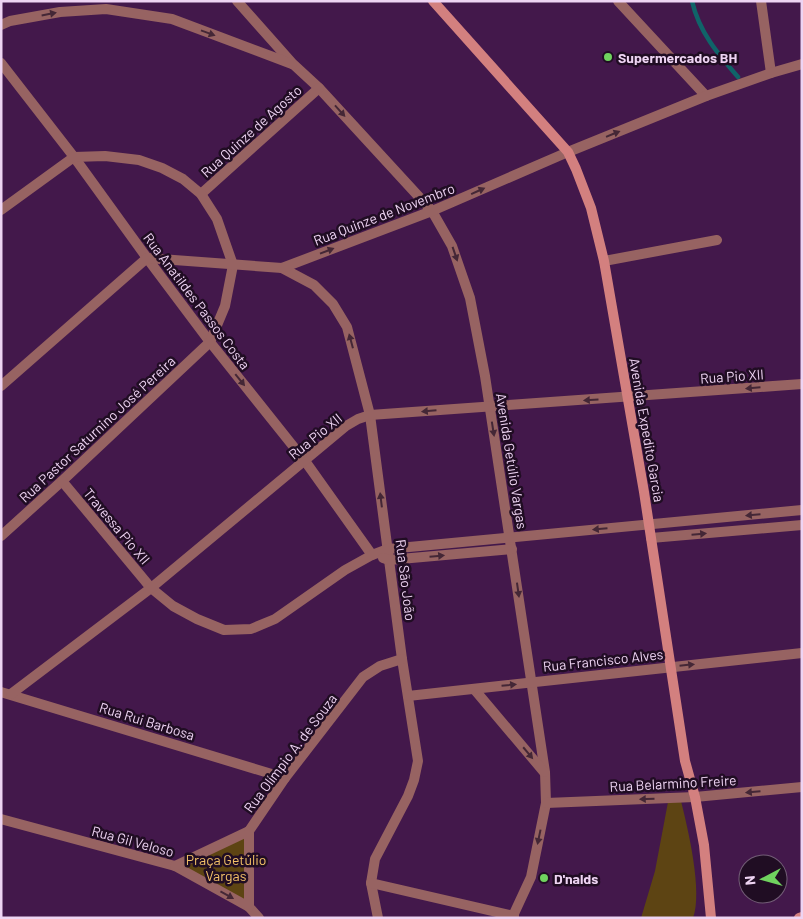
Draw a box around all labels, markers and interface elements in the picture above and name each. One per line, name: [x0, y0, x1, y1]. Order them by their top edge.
one-way arrow: [41, 10, 56, 18]
one-way arrow: [201, 29, 216, 37]
place label: Supermercados BH: [618, 49, 737, 66]
marker: Supermercados BH: [602, 51, 614, 63]
street label: Rua Quinze de Agosto: [197, 81, 305, 181]
one-way arrow: [335, 104, 346, 117]
one-way arrow: [606, 129, 620, 137]
street label: Rua Quinze de Novembro: [311, 179, 457, 249]
one-way arrow: [471, 186, 485, 194]
street label: Rua Anatildes Passos Costa: [140, 229, 254, 373]
one-way arrow: [320, 247, 335, 255]
one-way arrow: [451, 247, 459, 262]
one-way arrow: [347, 333, 355, 349]
street label: Rua Pastor Saturnino José Pereira: [16, 352, 178, 506]
street label: Avenida Expedito Garcia: [626, 357, 668, 503]
street label: Rua Pio XII: [700, 365, 764, 387]
one-way arrow: [235, 373, 246, 386]
one-way arrow: [745, 384, 761, 392]
street label: Avenida Getúlio Vargas: [493, 392, 531, 531]
one-way arrow: [583, 396, 599, 404]
one-way arrow: [421, 407, 437, 415]
street label: Rua Pio XII: [285, 409, 345, 463]
one-way arrow: [489, 422, 497, 438]
street label: Travessa Pio XII: [80, 484, 154, 568]
one-way arrow: [377, 492, 385, 508]
one-way arrow: [745, 511, 761, 519]
one-way arrow: [592, 525, 608, 533]
one-way arrow: [692, 530, 708, 538]
street label: Rua São João: [393, 538, 419, 622]
one-way arrow: [430, 552, 446, 560]
one-way arrow: [514, 582, 522, 598]
street label: Rua Francisco Alves: [542, 645, 664, 675]
one-way arrow: [680, 661, 696, 669]
one-way arrow: [501, 681, 517, 689]
street label: Rua Olímpio A. de Souza: [240, 690, 340, 816]
street label: Rua Rui Barbosa: [97, 698, 197, 744]
one-way arrow: [522, 746, 534, 758]
street label: Rua Belarmino Freire: [609, 771, 737, 795]
one-way arrow: [745, 788, 761, 796]
one-way arrow: [638, 795, 654, 803]
street label: Rua Gil Veloso: [90, 822, 176, 860]
one-way arrow: [534, 830, 542, 846]
park label: Praça Getúlio Vargas: [186, 851, 266, 884]
north arrow: [738, 854, 788, 904]
place label: D'nalds: [554, 870, 598, 887]
marker: D'nalds: [538, 872, 550, 884]
text: N: [741, 875, 759, 886]
one-way arrow: [220, 891, 235, 899]

